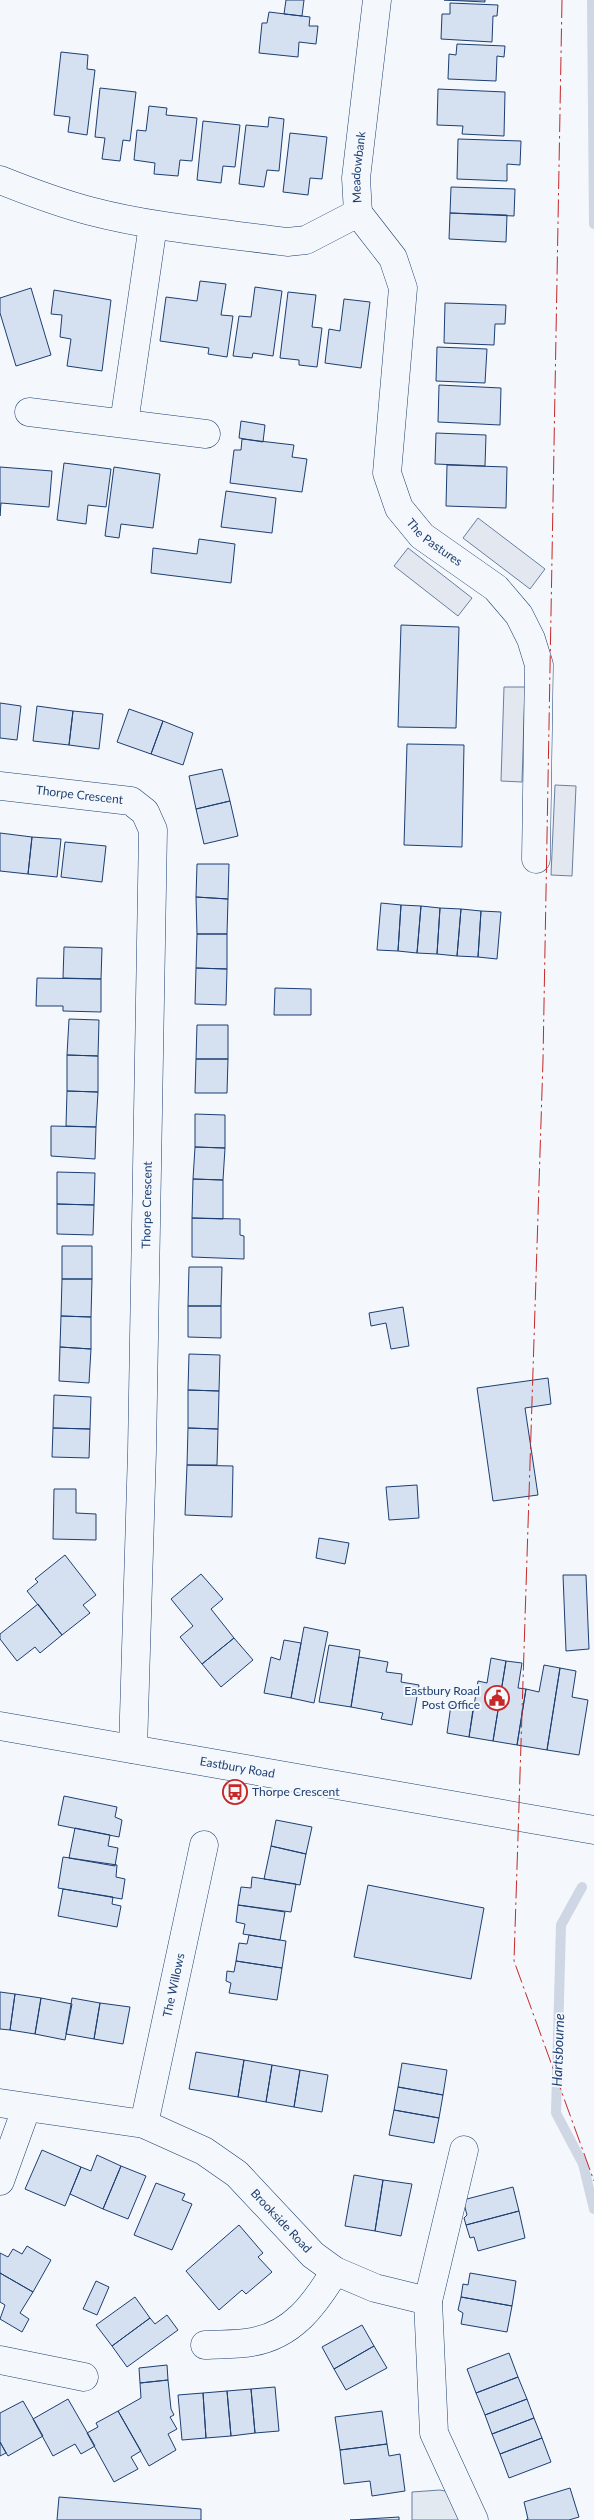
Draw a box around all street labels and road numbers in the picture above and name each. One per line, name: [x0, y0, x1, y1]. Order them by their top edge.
street label: Meadowbank: [348, 130, 369, 203]
street label: The Pastures: [404, 515, 465, 569]
street label: Thorpe Crescent: [35, 782, 125, 807]
street label: Thorpe Crescent: [138, 1160, 155, 1249]
street label: Eastbury Road: [199, 1753, 276, 1781]
street label: The Willows: [159, 1952, 188, 2019]
street label: Brookside Road: [248, 2185, 315, 2256]

